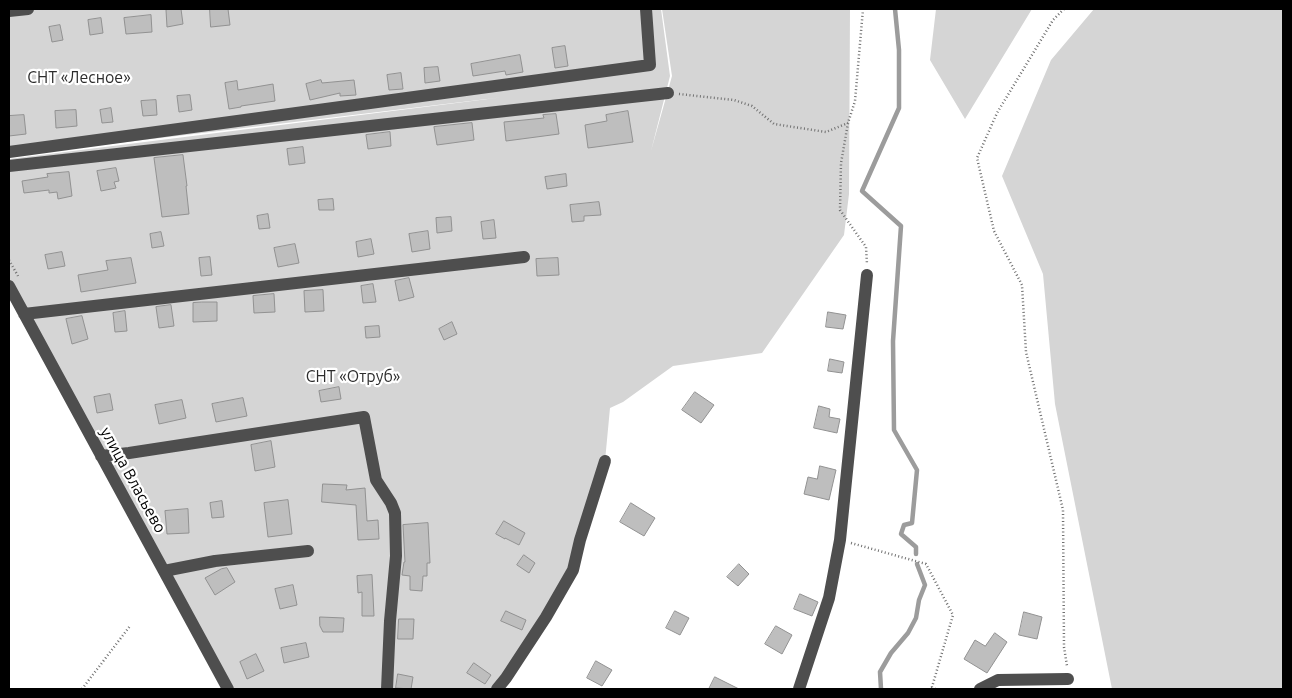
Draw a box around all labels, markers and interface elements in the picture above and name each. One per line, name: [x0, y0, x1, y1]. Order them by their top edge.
park label: СНТ «Лесное»: [27, 68, 131, 88]
park label: СНТ «Отруб»: [306, 367, 400, 387]
street label: улица Власьево: [96, 424, 170, 536]

